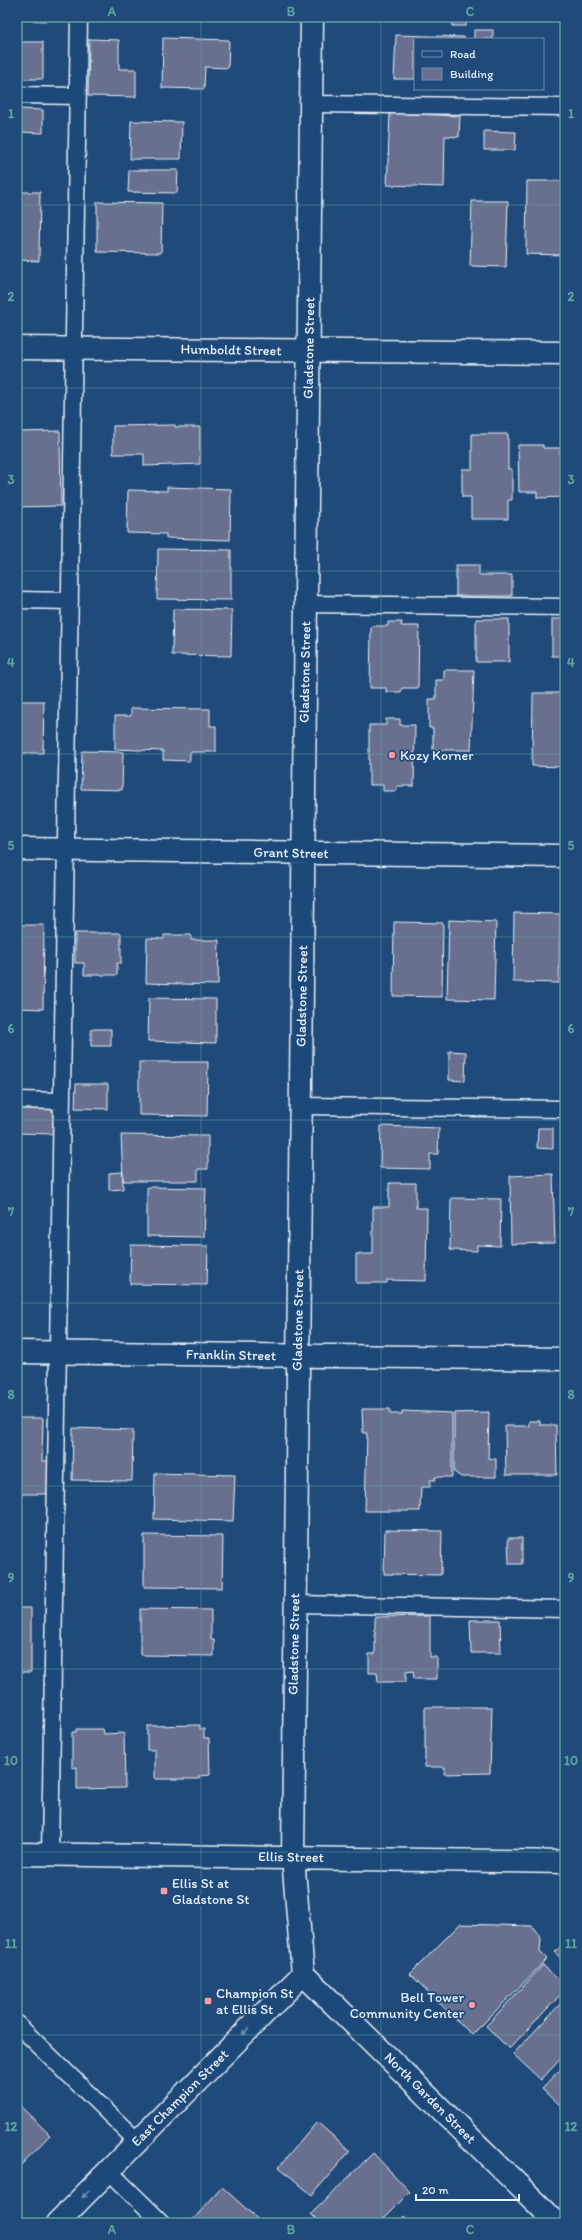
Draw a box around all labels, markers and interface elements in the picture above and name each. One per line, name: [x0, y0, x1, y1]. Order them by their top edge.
text: A: [107, 4, 117, 19]
text: B: [287, 4, 296, 19]
text: C: [466, 4, 475, 19]
legend: [414, 38, 544, 90]
text: Road: [450, 47, 476, 61]
text: Building: [450, 67, 494, 81]
text: 1: [8, 106, 14, 121]
text: 1: [568, 106, 574, 121]
text: 2: [8, 289, 15, 304]
text: 2: [568, 289, 575, 304]
street label: Gladstone Street: [300, 297, 318, 399]
street label: Humboldt Street: [180, 341, 282, 359]
text: 3: [7, 472, 15, 487]
text: 3: [567, 472, 575, 487]
street label: Gladstone Street: [296, 621, 314, 723]
text: 4: [7, 655, 15, 670]
text: 4: [567, 655, 575, 670]
place label: Kozy Korner: [400, 747, 474, 764]
marker: Kozy Korner: [387, 750, 397, 760]
text: 5: [8, 838, 15, 853]
text: 5: [568, 838, 575, 853]
street label: Grant Street: [253, 844, 329, 862]
street label: Gladstone Street: [293, 945, 311, 1047]
text: 6: [8, 1021, 15, 1036]
text: 6: [568, 1021, 575, 1036]
text: 7: [7, 1204, 15, 1219]
text: 7: [567, 1204, 575, 1219]
street label: Gladstone Street: [289, 1269, 307, 1371]
street label: Franklin Street: [186, 1346, 276, 1364]
text: 8: [7, 1387, 15, 1402]
text: 8: [567, 1387, 575, 1402]
text: 9: [8, 1570, 15, 1585]
text: 9: [568, 1570, 575, 1585]
street label: Gladstone Street: [285, 1593, 303, 1695]
text: 10: [4, 1753, 18, 1768]
text: 10: [564, 1753, 578, 1768]
street label: Ellis Street: [258, 1848, 324, 1866]
place label: Ellis St at Gladstone St: [172, 1875, 250, 1908]
marker: Ellis St at Gladstone St: [159, 1886, 169, 1896]
text: 11: [5, 1936, 17, 1951]
text: 11: [565, 1936, 577, 1951]
place label: Champion St at Ellis St: [216, 1985, 293, 2018]
place label: Bell Tower Community Center: [350, 1989, 465, 2022]
marker: Champion St at Ellis St: [203, 1996, 213, 2006]
marker: Bell Tower Community Center: [467, 2000, 477, 2010]
one-way arrow: [241, 2026, 251, 2036]
street label: East Champion Street: [128, 2046, 232, 2150]
street label: North Garden Street: [381, 2049, 479, 2147]
text: 12: [5, 2119, 18, 2134]
text: 12: [565, 2119, 578, 2134]
scale bar: [416, 2176, 519, 2202]
text: 20 m: [422, 2183, 449, 2197]
one-way arrow: [81, 2189, 91, 2199]
text: A: [107, 2222, 117, 2237]
text: B: [287, 2222, 296, 2237]
text: C: [466, 2222, 475, 2237]

